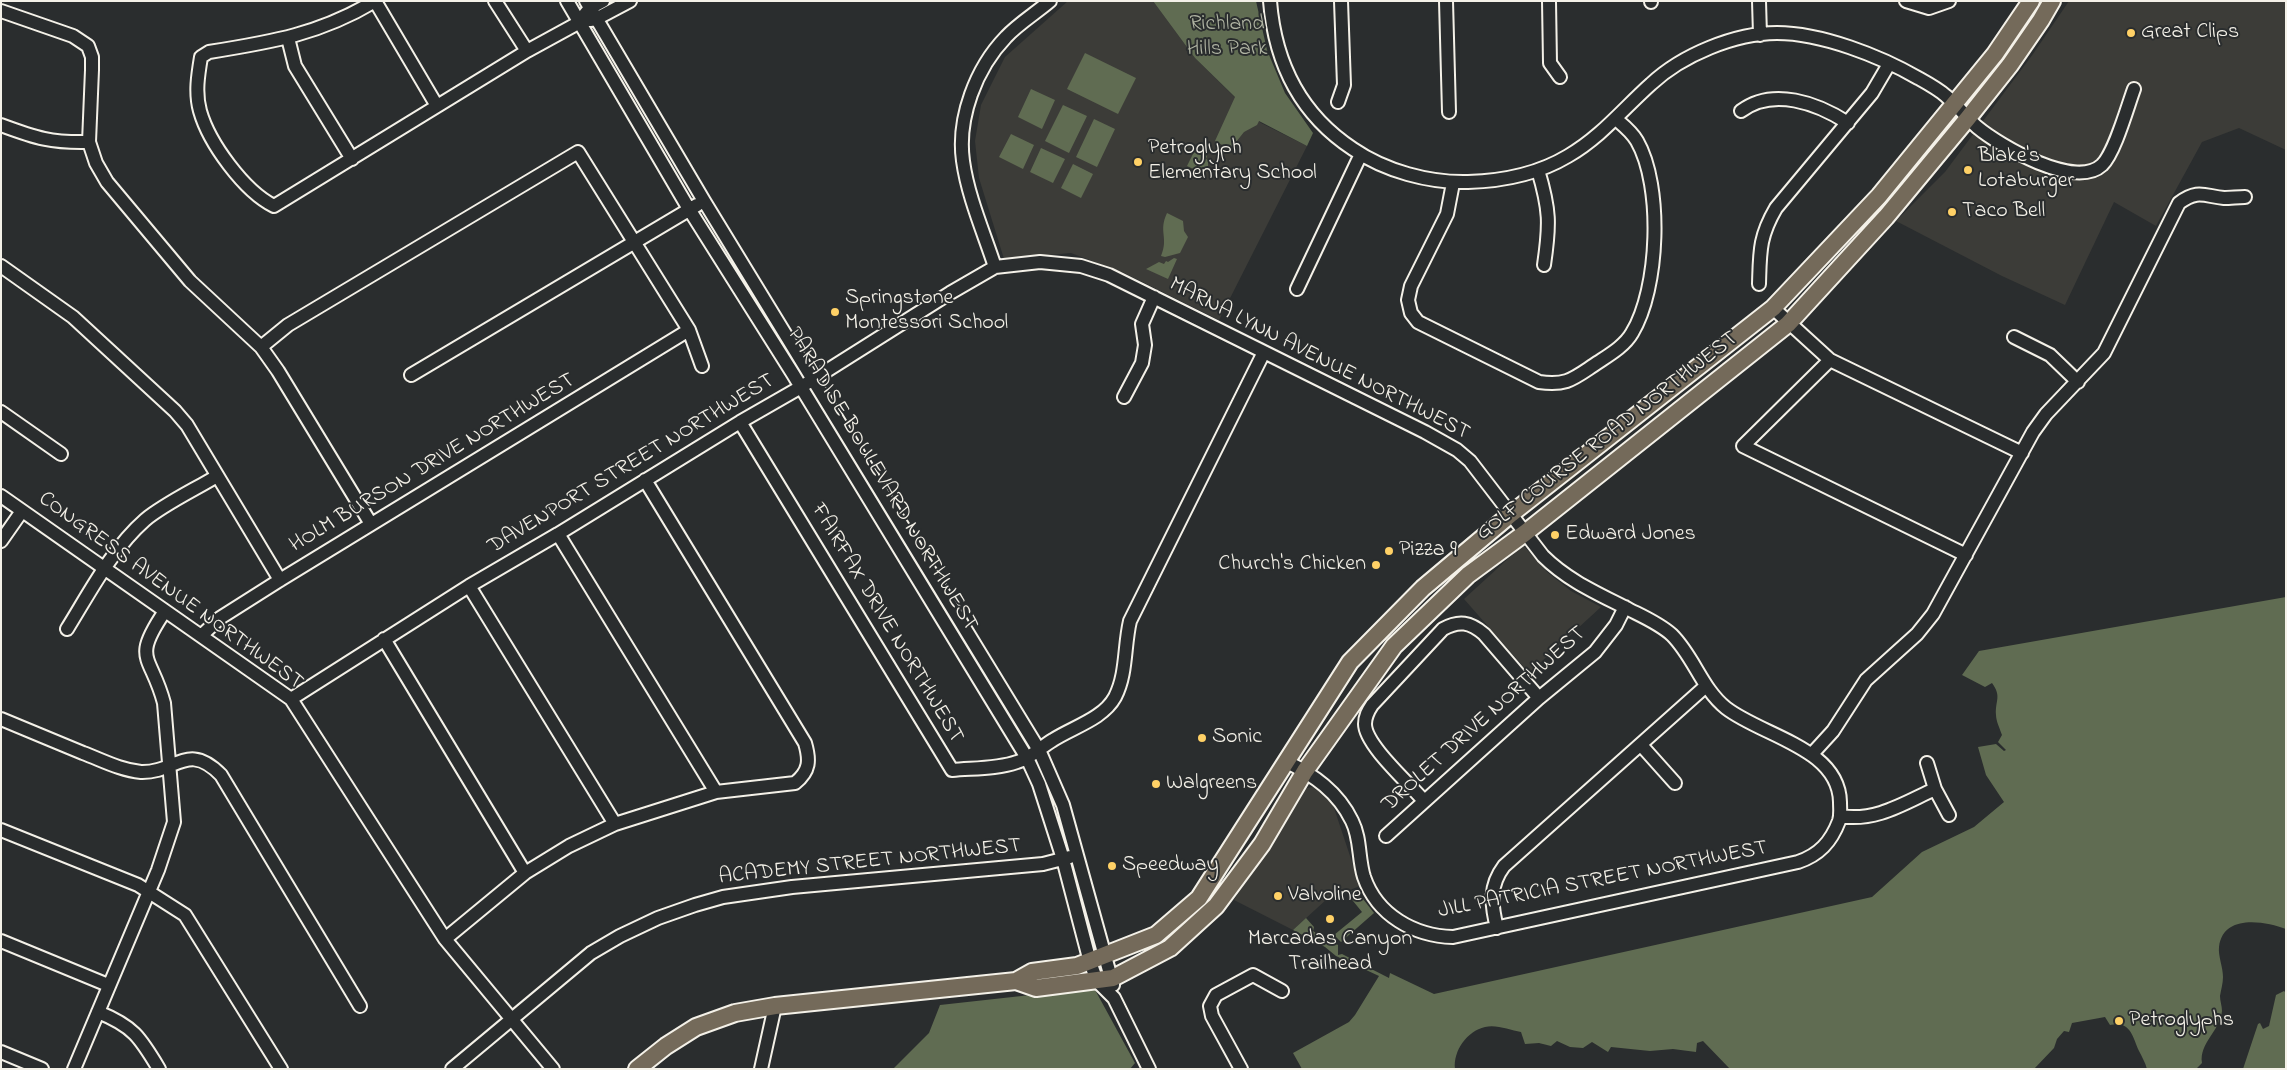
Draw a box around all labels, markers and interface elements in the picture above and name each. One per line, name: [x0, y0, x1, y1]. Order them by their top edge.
park label: Richland Hills Park: [1187, 12, 1267, 64]
place label: Great Clips: [2141, 20, 2239, 46]
marker: Great Clips: [2125, 27, 2137, 39]
place label: Petroglyph Elementary School: [1148, 136, 1317, 188]
place label: Blake's Lotaburger: [1978, 144, 2074, 195]
marker: Petroglyph Elementary School: [1132, 156, 1144, 168]
marker: Blake's Lotaburger: [1962, 164, 1974, 176]
place label: Taco Bell: [1962, 199, 2045, 225]
marker: Taco Bell: [1946, 206, 1958, 218]
street label: MARNA LYNN AVENUE NORTHWEST: [1164, 272, 1474, 448]
place label: Springstone Montessori School: [845, 286, 1008, 338]
marker: Springstone Montessori School: [829, 306, 841, 318]
street label: PARADISE BOULEVARD NORTHWEST: [780, 323, 982, 637]
street label: GOLF COURSE ROAD NORTHWEST: [1472, 327, 1744, 547]
street label: HOLM BURSON DRIVE NORTHWEST: [286, 368, 580, 560]
street label: DAVENPORT STREET NORTHWEST: [484, 369, 780, 561]
street label: CONGRESS AVENUE NORTHWEST: [32, 487, 308, 697]
street label: FAIRFAX DRIVE NORTHWEST: [804, 499, 968, 749]
place label: Edward Jones: [1565, 522, 1696, 548]
marker: Edward Jones: [1549, 529, 1561, 541]
place label: Pizza 9: [1399, 538, 1457, 564]
marker: Pizza 9: [1383, 545, 1395, 557]
place label: Church's Chicken: [1218, 552, 1366, 578]
marker: Church's Chicken: [1370, 559, 1382, 571]
street label: DROLET DRIVE NORTHWEST: [1378, 621, 1592, 819]
place label: Sonic: [1212, 725, 1262, 751]
marker: Sonic: [1196, 732, 1208, 744]
place label: Walgreens: [1166, 771, 1257, 797]
marker: Walgreens: [1150, 778, 1162, 790]
street label: ACADEMY STREET NORTHWEST: [717, 834, 1023, 892]
street label: JILL PATRICIA STREET NORTHWEST: [1436, 836, 1770, 926]
place label: Speedway: [1122, 853, 1219, 879]
marker: Speedway: [1106, 860, 1118, 872]
place label: Valvoline: [1288, 883, 1362, 909]
marker: Valvoline: [1272, 890, 1284, 902]
marker: Marcadas Canyon Trailhead: [1324, 913, 1336, 925]
place label: Marcadas Canyon Trailhead: [1248, 927, 1412, 978]
place label: Petroglyphs: [2129, 1008, 2234, 1034]
marker: Petroglyphs: [2113, 1015, 2125, 1027]

